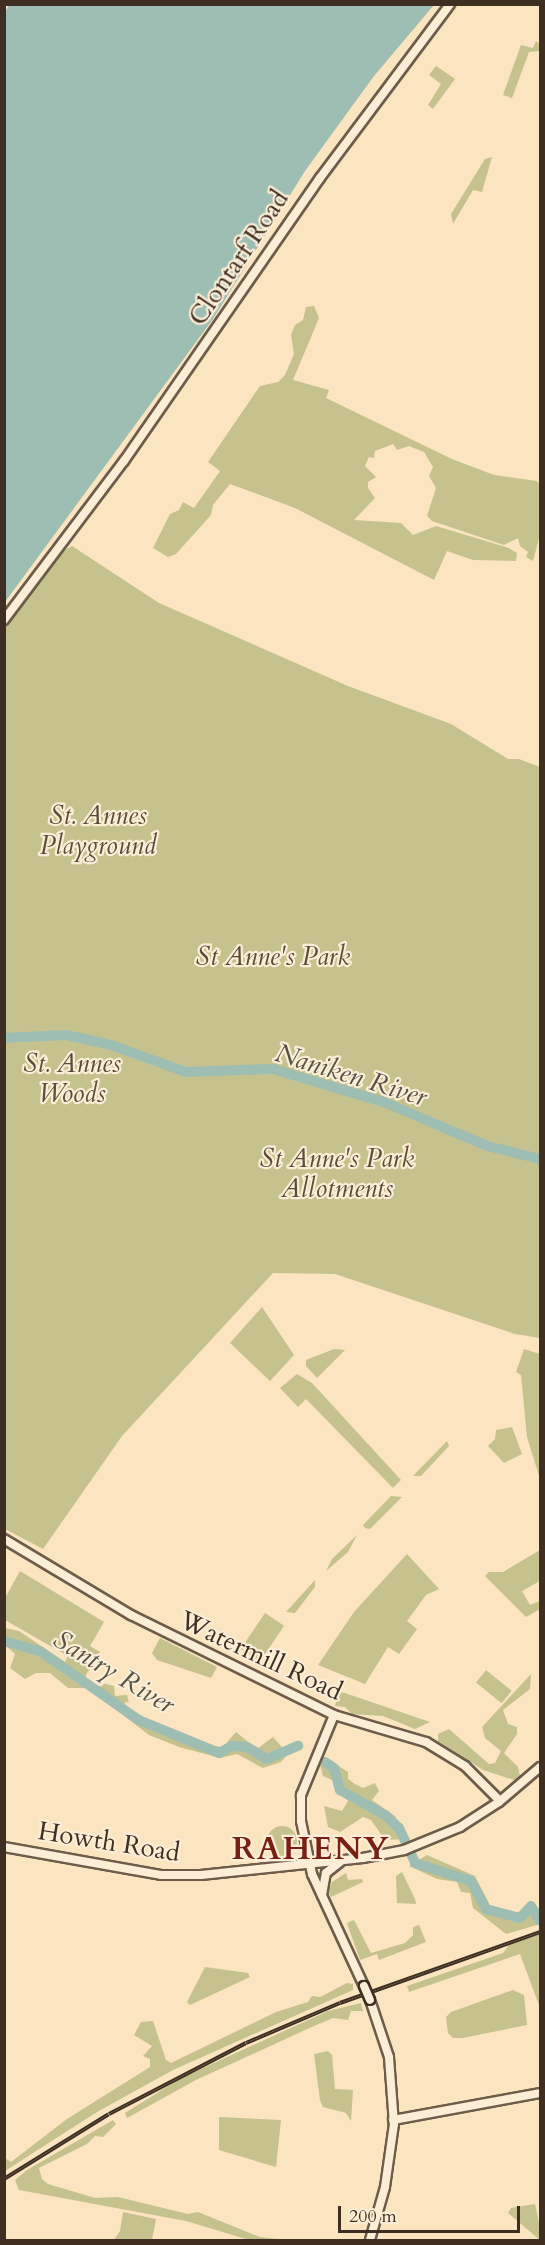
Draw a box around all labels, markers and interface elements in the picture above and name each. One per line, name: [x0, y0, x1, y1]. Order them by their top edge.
street label: Clontarf Road: [182, 184, 296, 332]
park label: St. Annes Playground: [40, 800, 156, 862]
park label: St Anne's Park: [196, 941, 350, 973]
water label: Naniken River: [271, 1037, 431, 1113]
park label: St. Annes Woods: [23, 1048, 121, 1110]
park label: St Anne's Park Allotments: [260, 1143, 414, 1204]
street label: Watermill Road: [175, 1605, 347, 1707]
water label: Santry River: [48, 1623, 180, 1721]
street label: Howth Road: [36, 1815, 182, 1869]
district label: RAHENY: [232, 1830, 390, 1868]
scale bar: [341, 2194, 522, 2232]
text: 200 m: [349, 2204, 397, 2229]

